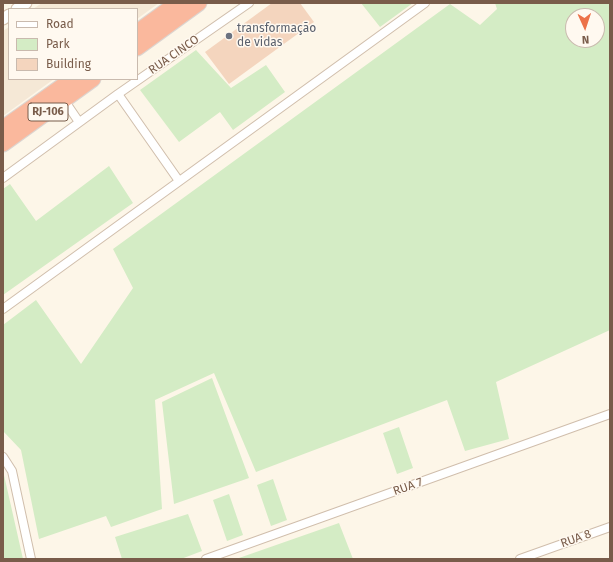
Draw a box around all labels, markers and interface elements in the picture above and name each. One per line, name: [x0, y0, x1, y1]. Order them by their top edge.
legend: [8, 8, 138, 80]
north arrow: [565, 8, 605, 48]
text: Road: [46, 17, 74, 31]
place label: transformação de vidas: [237, 22, 316, 50]
marker: transformação de vidas: [224, 31, 234, 41]
street label: RUA CINCO: [146, 32, 202, 78]
text: N: [582, 33, 590, 46]
text: Park: [46, 37, 70, 51]
text: Building: [46, 57, 91, 71]
road number: RJ-106: [28, 103, 68, 121]
street label: RUA 7: [391, 475, 425, 499]
street label: RUA 8: [559, 527, 593, 551]

